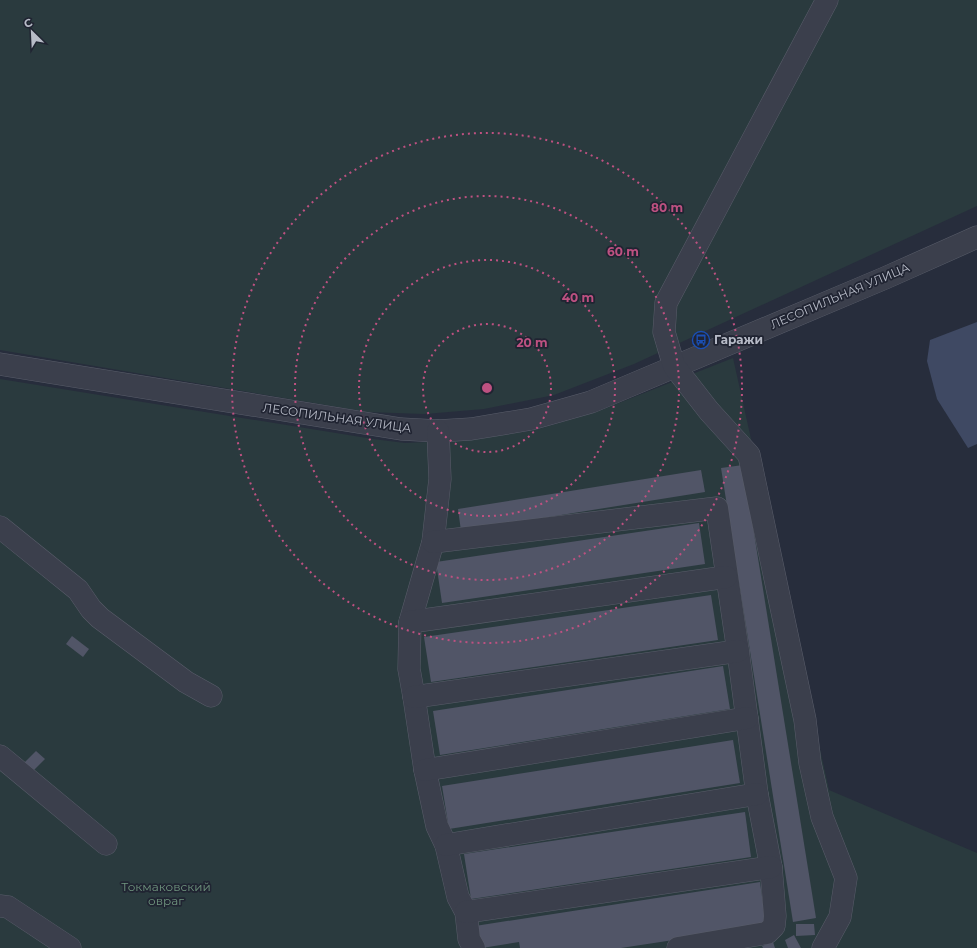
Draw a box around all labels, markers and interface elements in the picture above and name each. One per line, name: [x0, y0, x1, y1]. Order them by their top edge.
north arrow: [12, 12, 52, 52]
text: С: [21, 15, 34, 31]
text: 80 m: [651, 200, 683, 215]
text: 60 m: [607, 244, 639, 259]
street label: ЛЕСОПИЛЬНАЯ УЛИЦА: [768, 259, 912, 332]
text: 40 m: [562, 290, 594, 305]
bus stop icon: Гаражи: [691, 330, 711, 350]
place label: Гаражи: [714, 332, 763, 347]
text: 20 m: [516, 335, 548, 350]
centre of rings: [480, 381, 494, 395]
street label: ЛЕСОПИЛЬНАЯ УЛИЦА: [262, 400, 412, 435]
park label: Токмаковский овраг: [121, 879, 211, 908]

